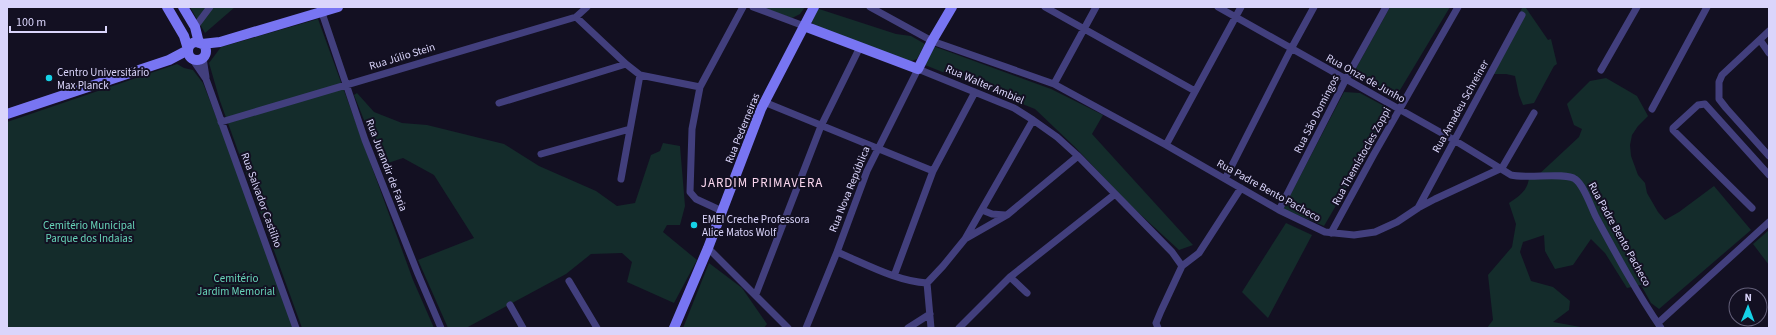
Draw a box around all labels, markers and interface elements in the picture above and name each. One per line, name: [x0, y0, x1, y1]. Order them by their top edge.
scale bar: [10, 8, 106, 34]
text: 100 m: [16, 14, 46, 31]
street label: Rua Júlio Stein: [367, 39, 437, 74]
street label: Rua Onze de Junho: [1323, 50, 1408, 106]
street label: Rua Amadeu Schreiner: [1429, 57, 1492, 156]
street label: Rua Walter Ambiel: [943, 61, 1027, 108]
place label: Centro Universitário Max Planck: [57, 65, 149, 93]
street label: Rua São Domingos: [1290, 72, 1343, 156]
marker: Centro Universitário Max Planck: [44, 73, 54, 83]
street label: Rua Pederneiras: [722, 90, 764, 166]
street label: Rua Themístocles Zoppi: [1328, 105, 1395, 208]
street label: Rua Jurandir de Faria: [362, 117, 411, 213]
street label: Rua Nova República: [825, 144, 874, 234]
street label: Rua Salvador Castilho: [237, 151, 286, 250]
street label: Rua Padre Bento Pacheco: [1214, 156, 1324, 225]
district label: JARDIM PRIMAVERA: [701, 174, 823, 192]
street label: Rua Padre Bento Pacheco: [1585, 179, 1654, 289]
place label: EMEI Creche Professora Alice Matos Wolf: [702, 212, 810, 240]
park label: Cemitério Municipal Parque dos Indaias: [43, 218, 135, 246]
marker: EMEI Creche Professora Alice Matos Wolf: [689, 220, 699, 230]
park label: Cemitério Jardim Memorial: [197, 271, 275, 299]
north arrow: [1728, 287, 1768, 327]
text: N: [1744, 290, 1752, 305]

